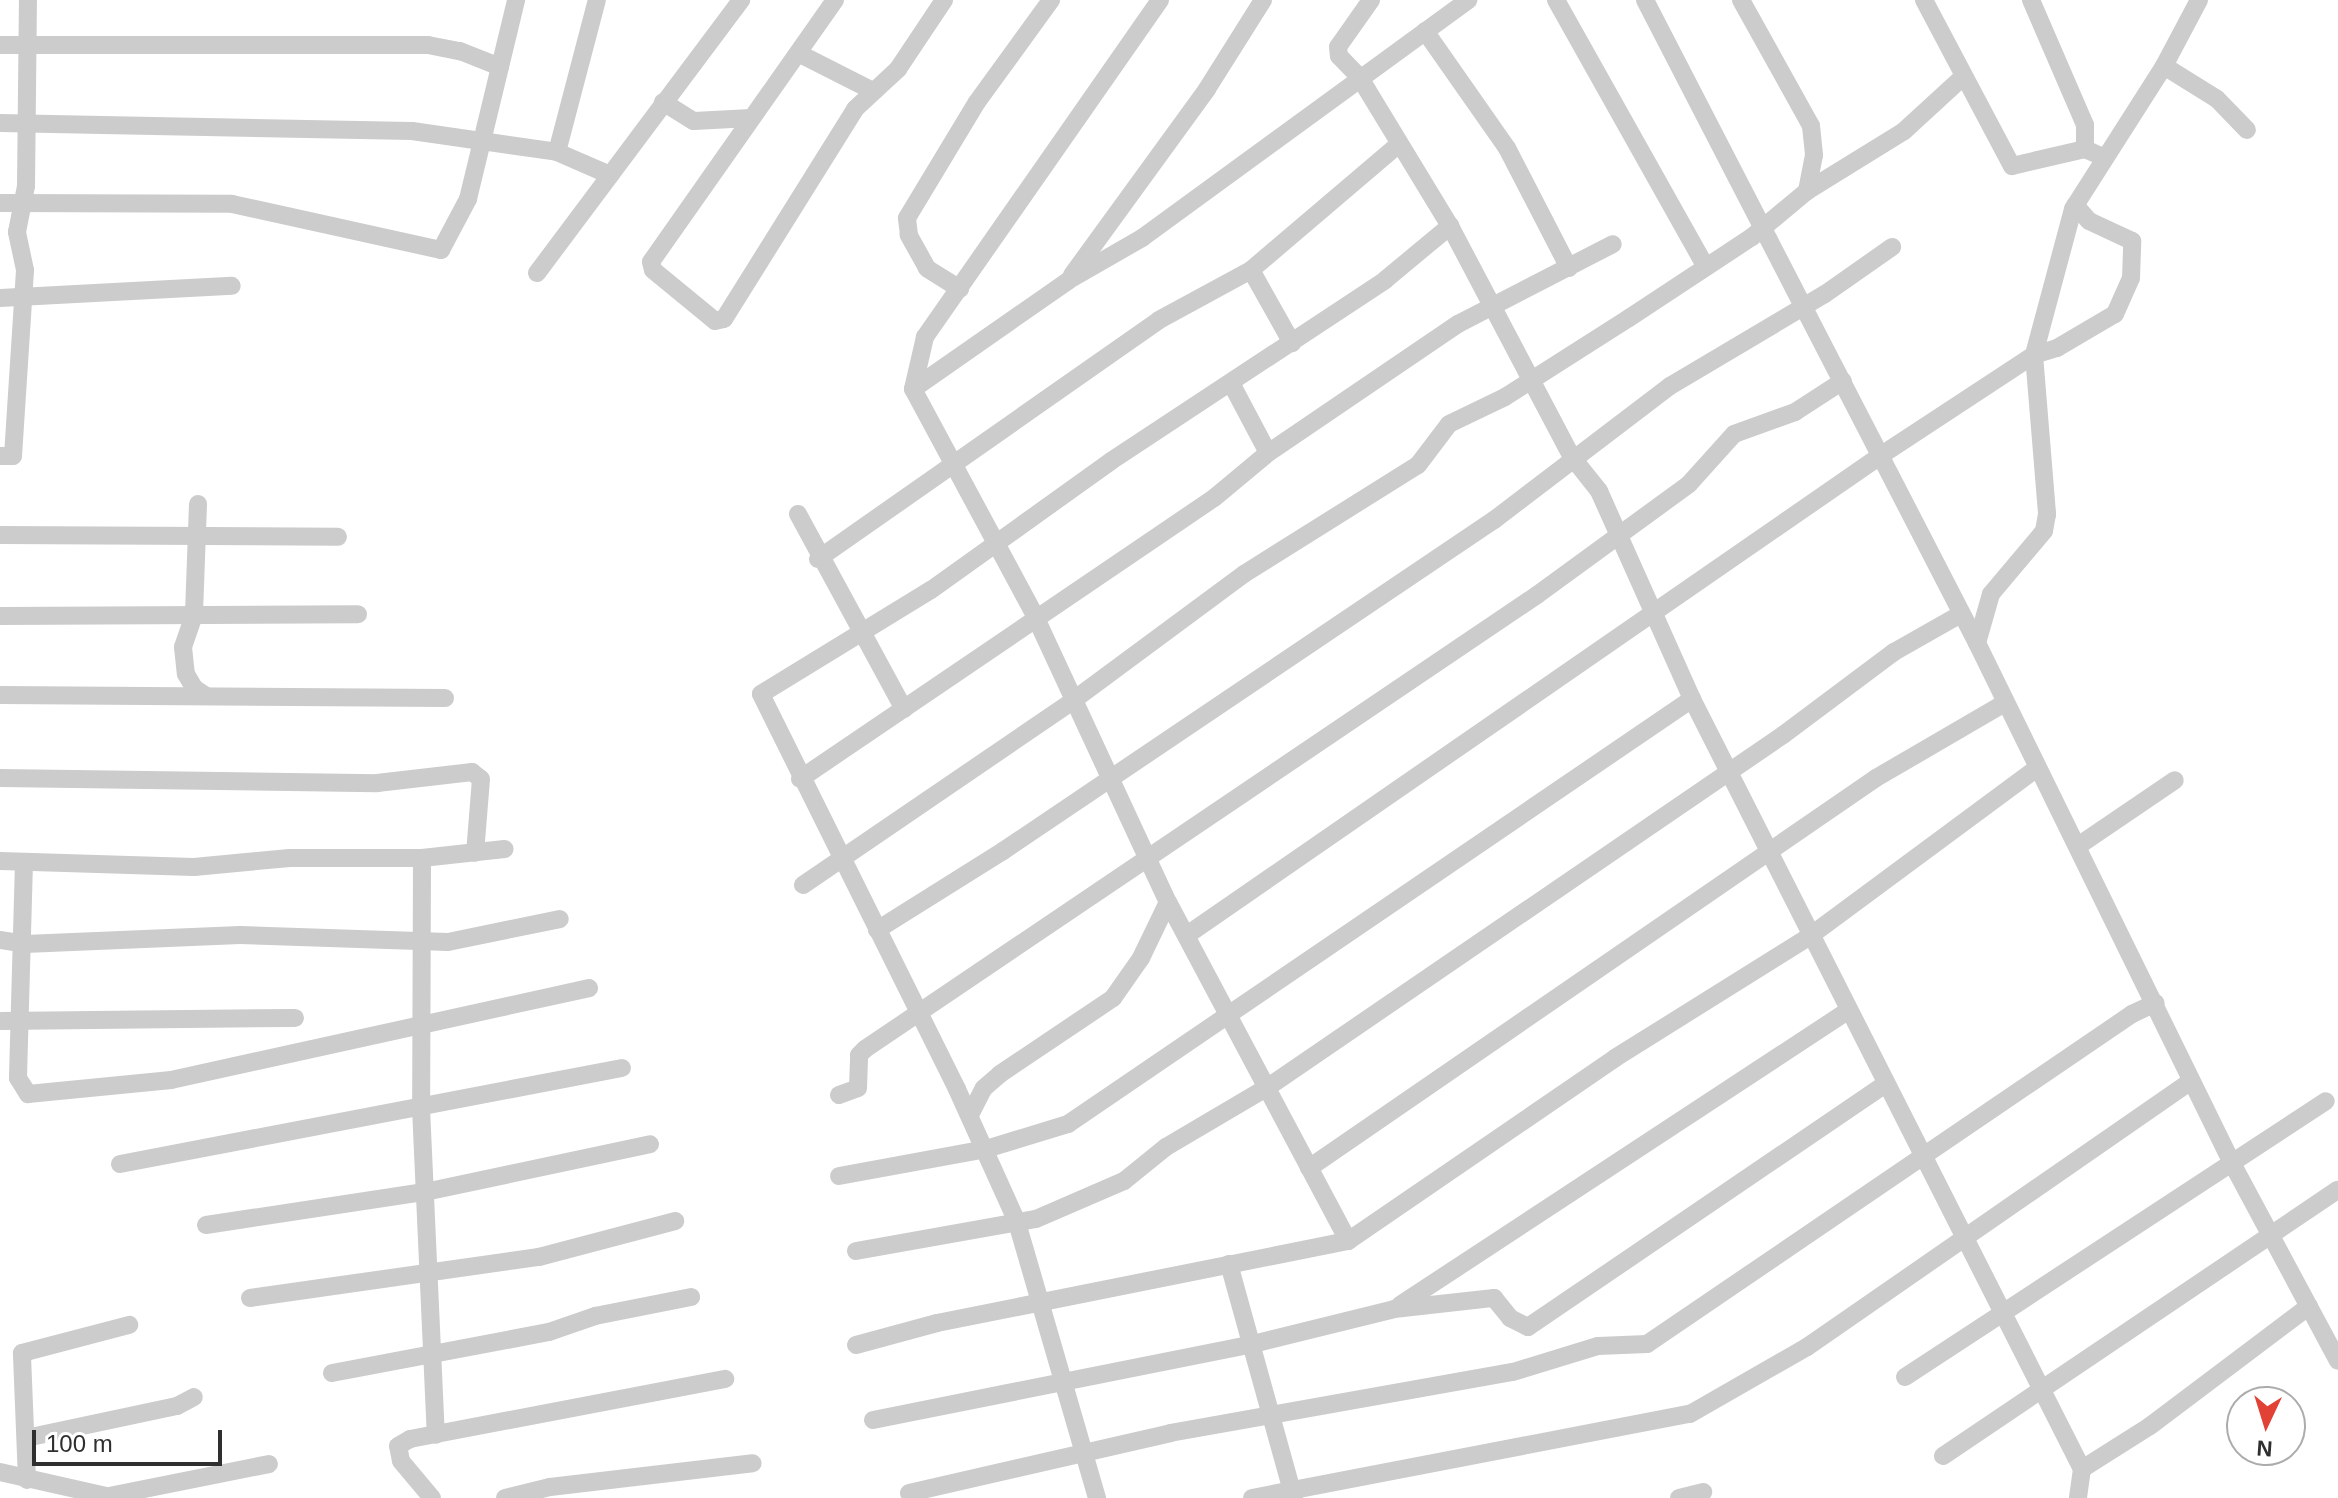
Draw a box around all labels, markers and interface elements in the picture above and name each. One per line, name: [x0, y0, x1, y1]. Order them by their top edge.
north arrow: [2226, 1386, 2306, 1466]
scale bar: [36, 1414, 226, 1464]
text: 100 m: [46, 1430, 113, 1457]
text: N: [2256, 1435, 2273, 1461]

